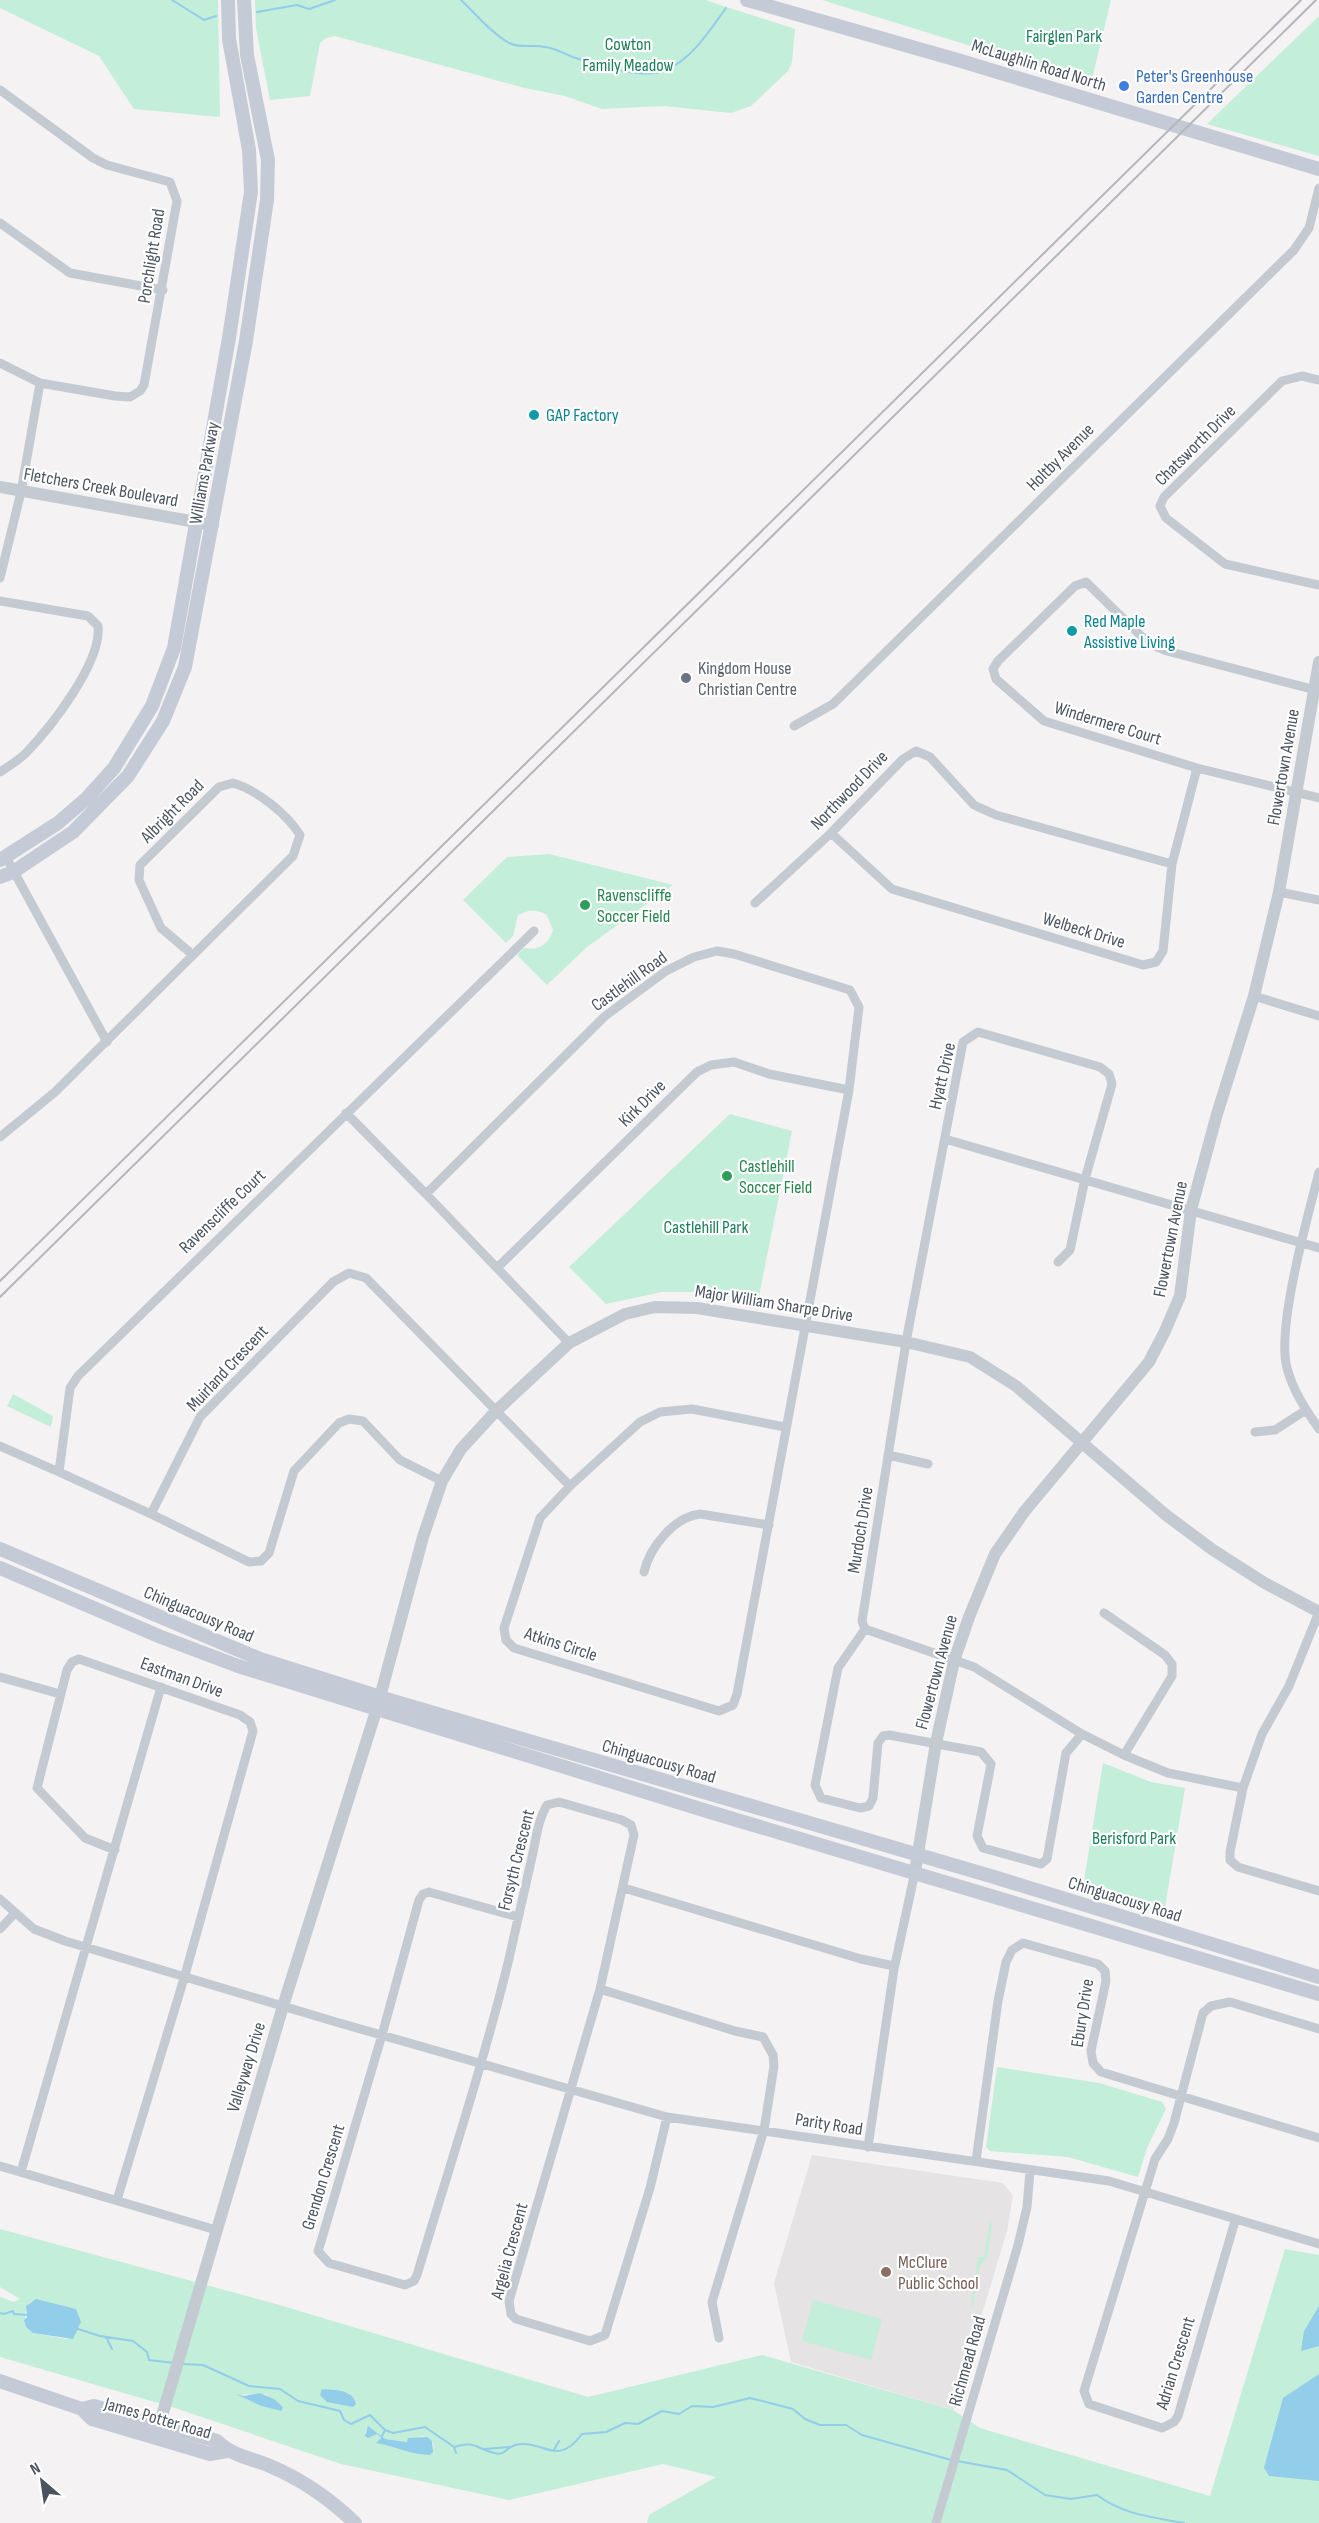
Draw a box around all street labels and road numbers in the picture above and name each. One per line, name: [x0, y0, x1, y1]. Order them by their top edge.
street label: McLaughlin Road North: [969, 35, 1109, 96]
street label: Porchlight Road: [134, 207, 169, 305]
street label: Chatsworth Drive: [1151, 401, 1240, 490]
street label: Holtby Avenue: [1022, 419, 1098, 495]
street label: Williams Parkway: [185, 420, 224, 526]
street label: Fletchers Creek Boulevard: [22, 464, 180, 511]
street label: Windermere Court: [1052, 697, 1164, 750]
street label: Flowertown Avenue: [1263, 707, 1304, 827]
street label: Northwood Drive: [806, 746, 892, 834]
street label: Albright Road: [136, 775, 208, 848]
street label: Welbeck Drive: [1040, 908, 1128, 953]
street label: Castlehill Road: [587, 947, 671, 1016]
street label: Hyatt Drive: [925, 1041, 960, 1112]
street label: Kirk Drive: [614, 1075, 670, 1131]
street label: Ravenscliffe Court: [175, 1165, 270, 1258]
street label: Flowertown Avenue: [1149, 1179, 1192, 1299]
street label: Major William Sharpe Drive: [693, 1281, 854, 1326]
street label: Muirland Crescent: [182, 1321, 273, 1416]
street label: Murdoch Drive: [843, 1485, 878, 1575]
street label: Chinguacousy Road: [141, 1582, 257, 1647]
street label: Flowertown Avenue: [911, 1613, 962, 1732]
street label: Atkins Circle: [521, 1623, 600, 1666]
street label: Eastman Drive: [138, 1653, 226, 1702]
street label: Chinguacousy Road: [600, 1735, 718, 1788]
street label: Forsyth Crescent: [494, 1807, 539, 1913]
street label: Chinguacousy Road: [1066, 1872, 1184, 1927]
street label: Ebury Drive: [1067, 1977, 1098, 2049]
street label: Valleyway Drive: [223, 2020, 270, 2115]
street label: Parity Road: [794, 2109, 864, 2140]
street label: Grendon Crescent: [297, 2121, 350, 2232]
street label: Argelia Crescent: [486, 2200, 533, 2303]
street label: Richmead Road: [945, 2314, 990, 2409]
street label: Adrian Crescent: [1151, 2314, 1200, 2413]
street label: James Potter Road: [101, 2393, 214, 2444]

